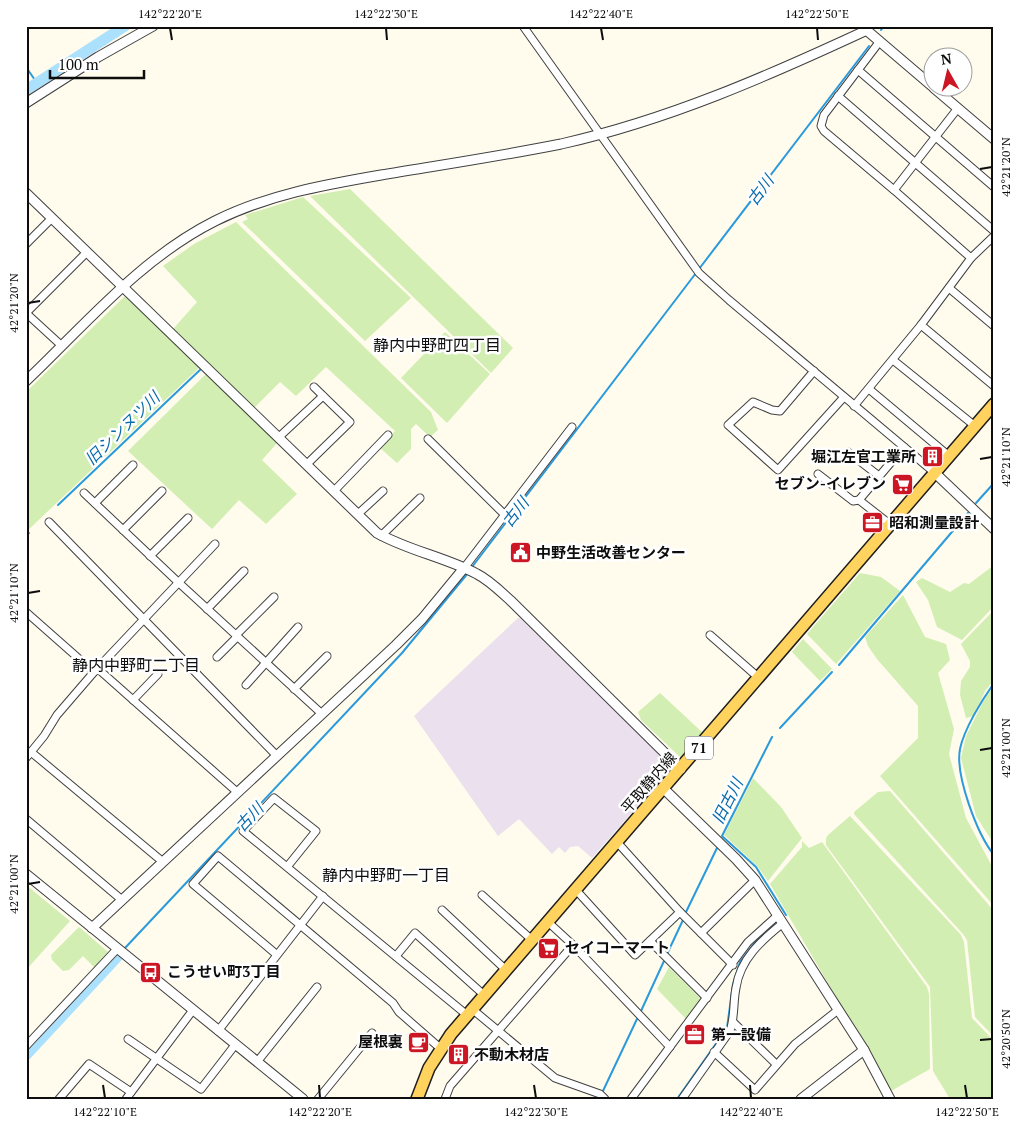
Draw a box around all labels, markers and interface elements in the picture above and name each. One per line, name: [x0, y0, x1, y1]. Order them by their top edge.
text: 142°22'20"E: [138, 6, 202, 21]
text: 142°22'30"E: [354, 6, 418, 21]
text: 142°22'40"E: [569, 6, 633, 21]
text: 142°22'50"E: [785, 6, 849, 21]
scale bar: [50, 48, 144, 80]
north arrow: [922, 48, 972, 98]
text: N: [940, 48, 953, 69]
text: 100 m: [58, 54, 99, 74]
text: 42°21'20"N: [998, 137, 1013, 197]
water label: 古川: [742, 169, 780, 209]
text: 42°21'20"N: [6, 273, 21, 333]
district label: 静内中野町四丁目: [373, 334, 501, 356]
water label: 旧シンヌツ川: [80, 385, 166, 469]
text: 42°21'10"N: [998, 427, 1013, 487]
building icon: 堀江左官工業所: [920, 445, 944, 469]
place label: 堀江左官工業所: [811, 446, 916, 466]
supermarket icon: セブン-イレブン: [890, 472, 914, 496]
place label: セブン-イレブン: [775, 473, 886, 493]
water label: 古川: [496, 491, 535, 531]
office icon: 昭和測量設計: [861, 511, 885, 535]
place label: 昭和測量設計: [889, 512, 979, 532]
public building icon: 中野生活改善センター: [508, 541, 532, 565]
place label: 中野生活改善センター: [536, 542, 686, 562]
text: 42°21'10"N: [6, 563, 21, 623]
district label: 静内中野町二丁目: [72, 654, 200, 676]
text: 42°21'00"N: [998, 718, 1013, 778]
road number: 71: [685, 736, 713, 760]
street label: 平取静内線: [616, 747, 680, 817]
water label: 旧古川: [706, 773, 749, 827]
water label: 古川: [230, 796, 269, 836]
text: 42°21'00"N: [6, 854, 21, 914]
district label: 静内中野町一丁目: [322, 864, 450, 886]
supermarket icon: セイコーマート: [537, 936, 561, 960]
place label: セイコーマート: [565, 937, 670, 957]
bus stop icon: こうせい町3丁目: [139, 960, 163, 984]
place label: こうせい町3丁目: [167, 961, 280, 981]
text: 42°20'50"N: [998, 1009, 1013, 1069]
office icon: 第一設備: [683, 1023, 707, 1047]
place label: 第一設備: [711, 1024, 771, 1044]
cafe icon: 屋根裏: [407, 1030, 431, 1054]
place label: 屋根裏: [358, 1031, 403, 1051]
building icon: 不動木材店: [446, 1043, 470, 1067]
place label: 不動木材店: [474, 1044, 549, 1064]
text: 142°22'10"E: [73, 1104, 137, 1119]
text: 142°22'20"E: [288, 1104, 352, 1119]
text: 142°22'30"E: [504, 1104, 568, 1119]
text: 142°22'40"E: [719, 1104, 783, 1119]
text: 142°22'50"E: [935, 1104, 999, 1119]

